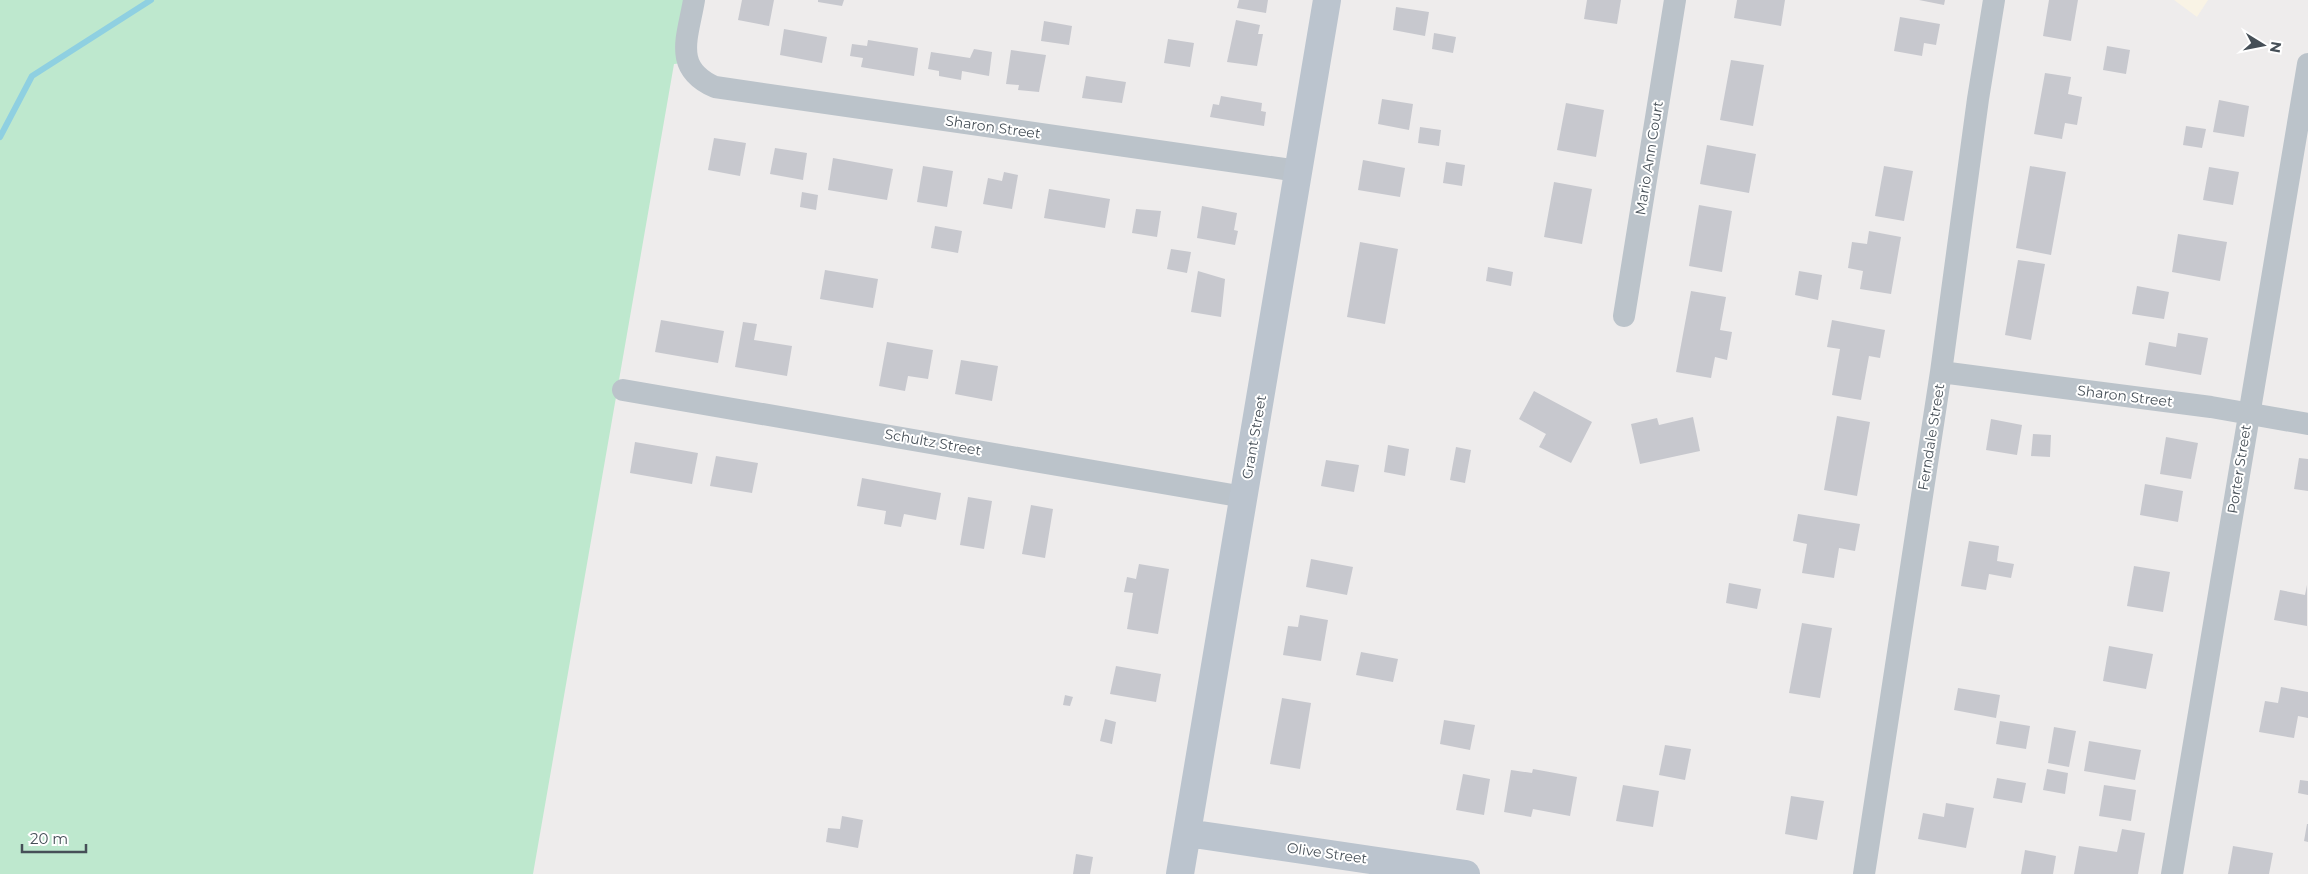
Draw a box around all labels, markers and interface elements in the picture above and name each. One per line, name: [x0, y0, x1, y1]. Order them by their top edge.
north arrow: [2238, 20, 2288, 70]
text: N: [2266, 40, 2286, 54]
street label: Mario Ann Court: [1631, 99, 1667, 216]
street label: Sharon Street: [944, 111, 1042, 143]
street label: Sharon Street: [2076, 381, 2174, 411]
street label: Ferndale Street: [1914, 382, 1948, 492]
street label: Grant Street: [1238, 393, 1270, 481]
street label: Porter Street: [2223, 423, 2255, 515]
street label: Schultz Street: [883, 425, 983, 459]
scale bar: [22, 822, 86, 854]
text: 20 m: [30, 829, 68, 848]
street label: Olive Street: [1286, 838, 1369, 868]

